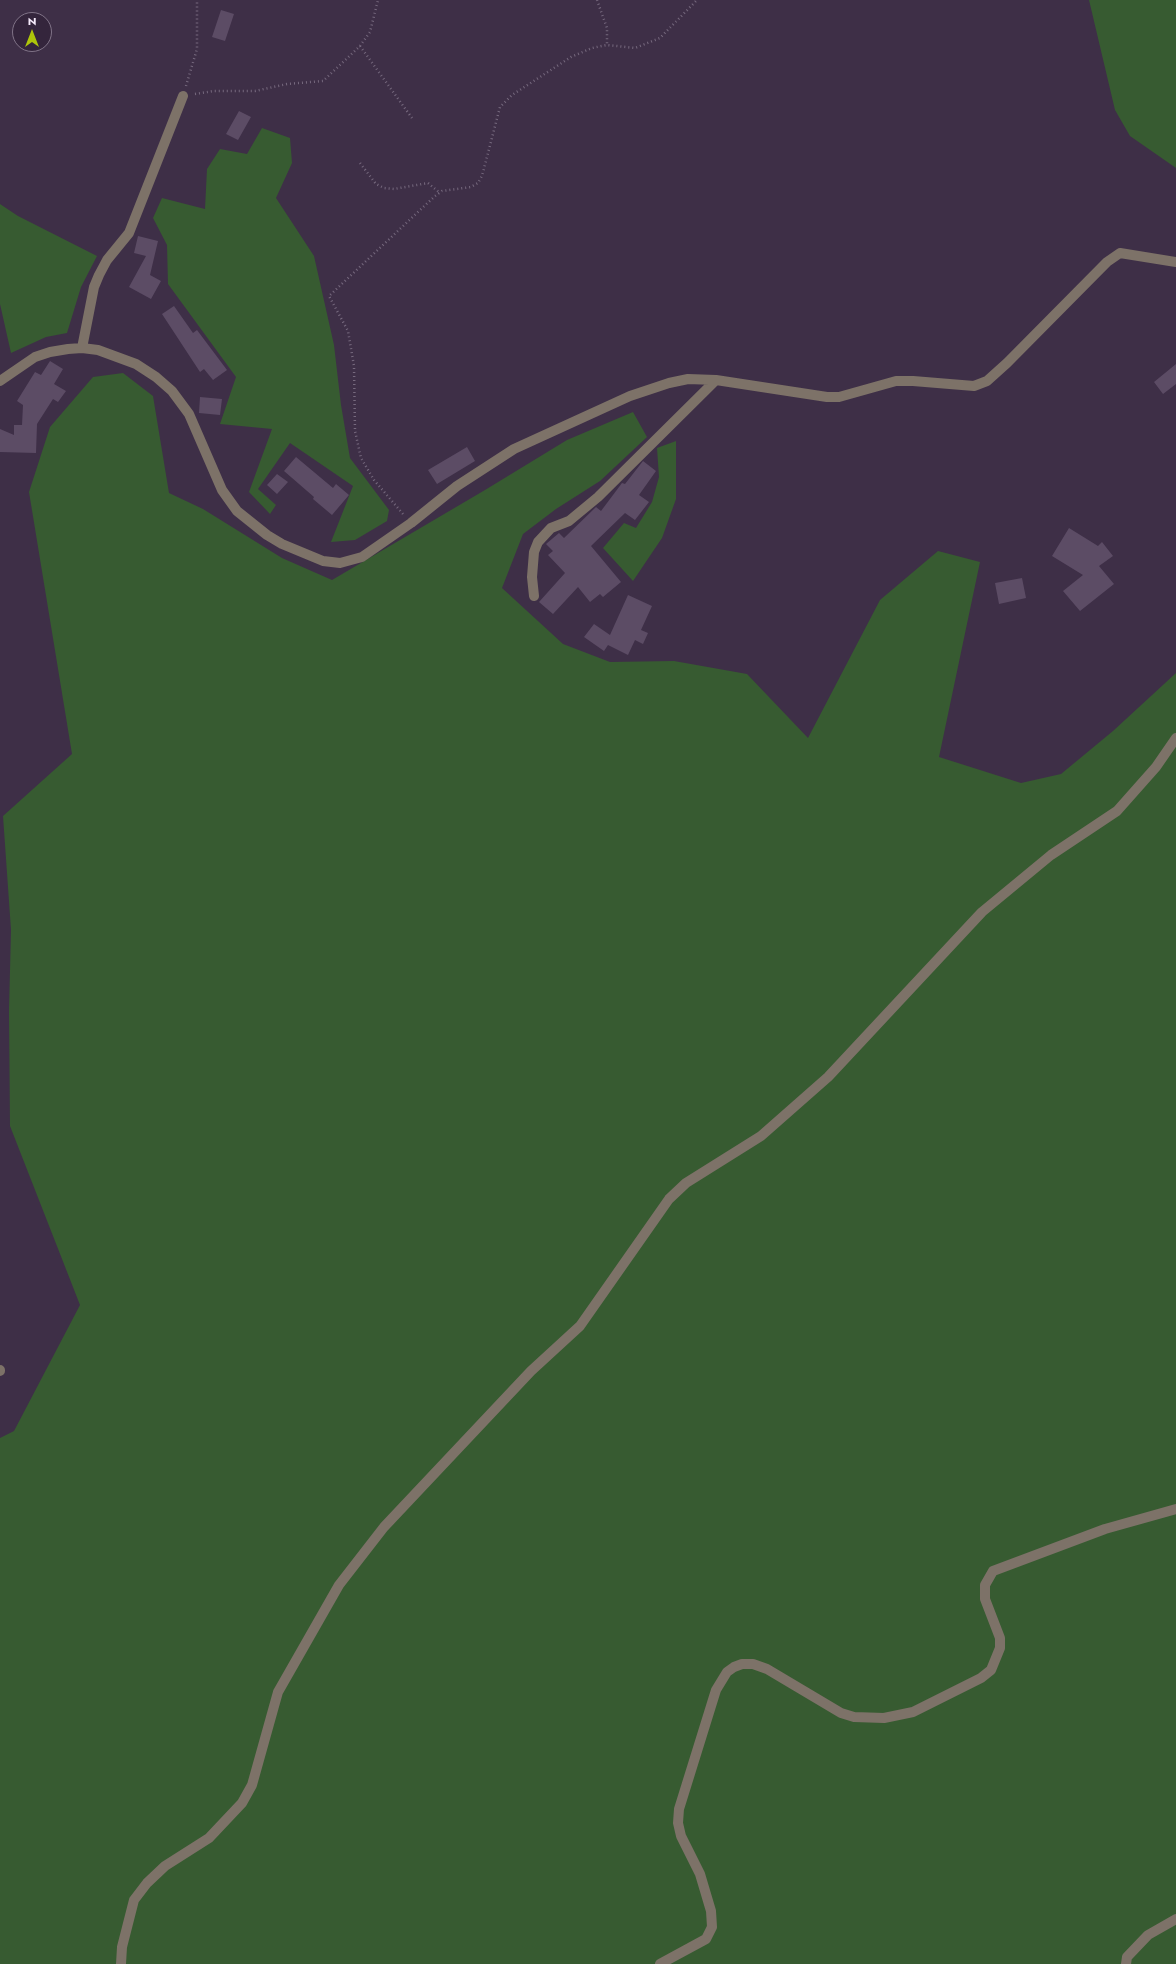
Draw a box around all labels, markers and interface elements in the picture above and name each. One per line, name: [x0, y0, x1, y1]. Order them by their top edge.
north arrow: [12, 12, 52, 52]
text: N: [28, 13, 36, 29]

